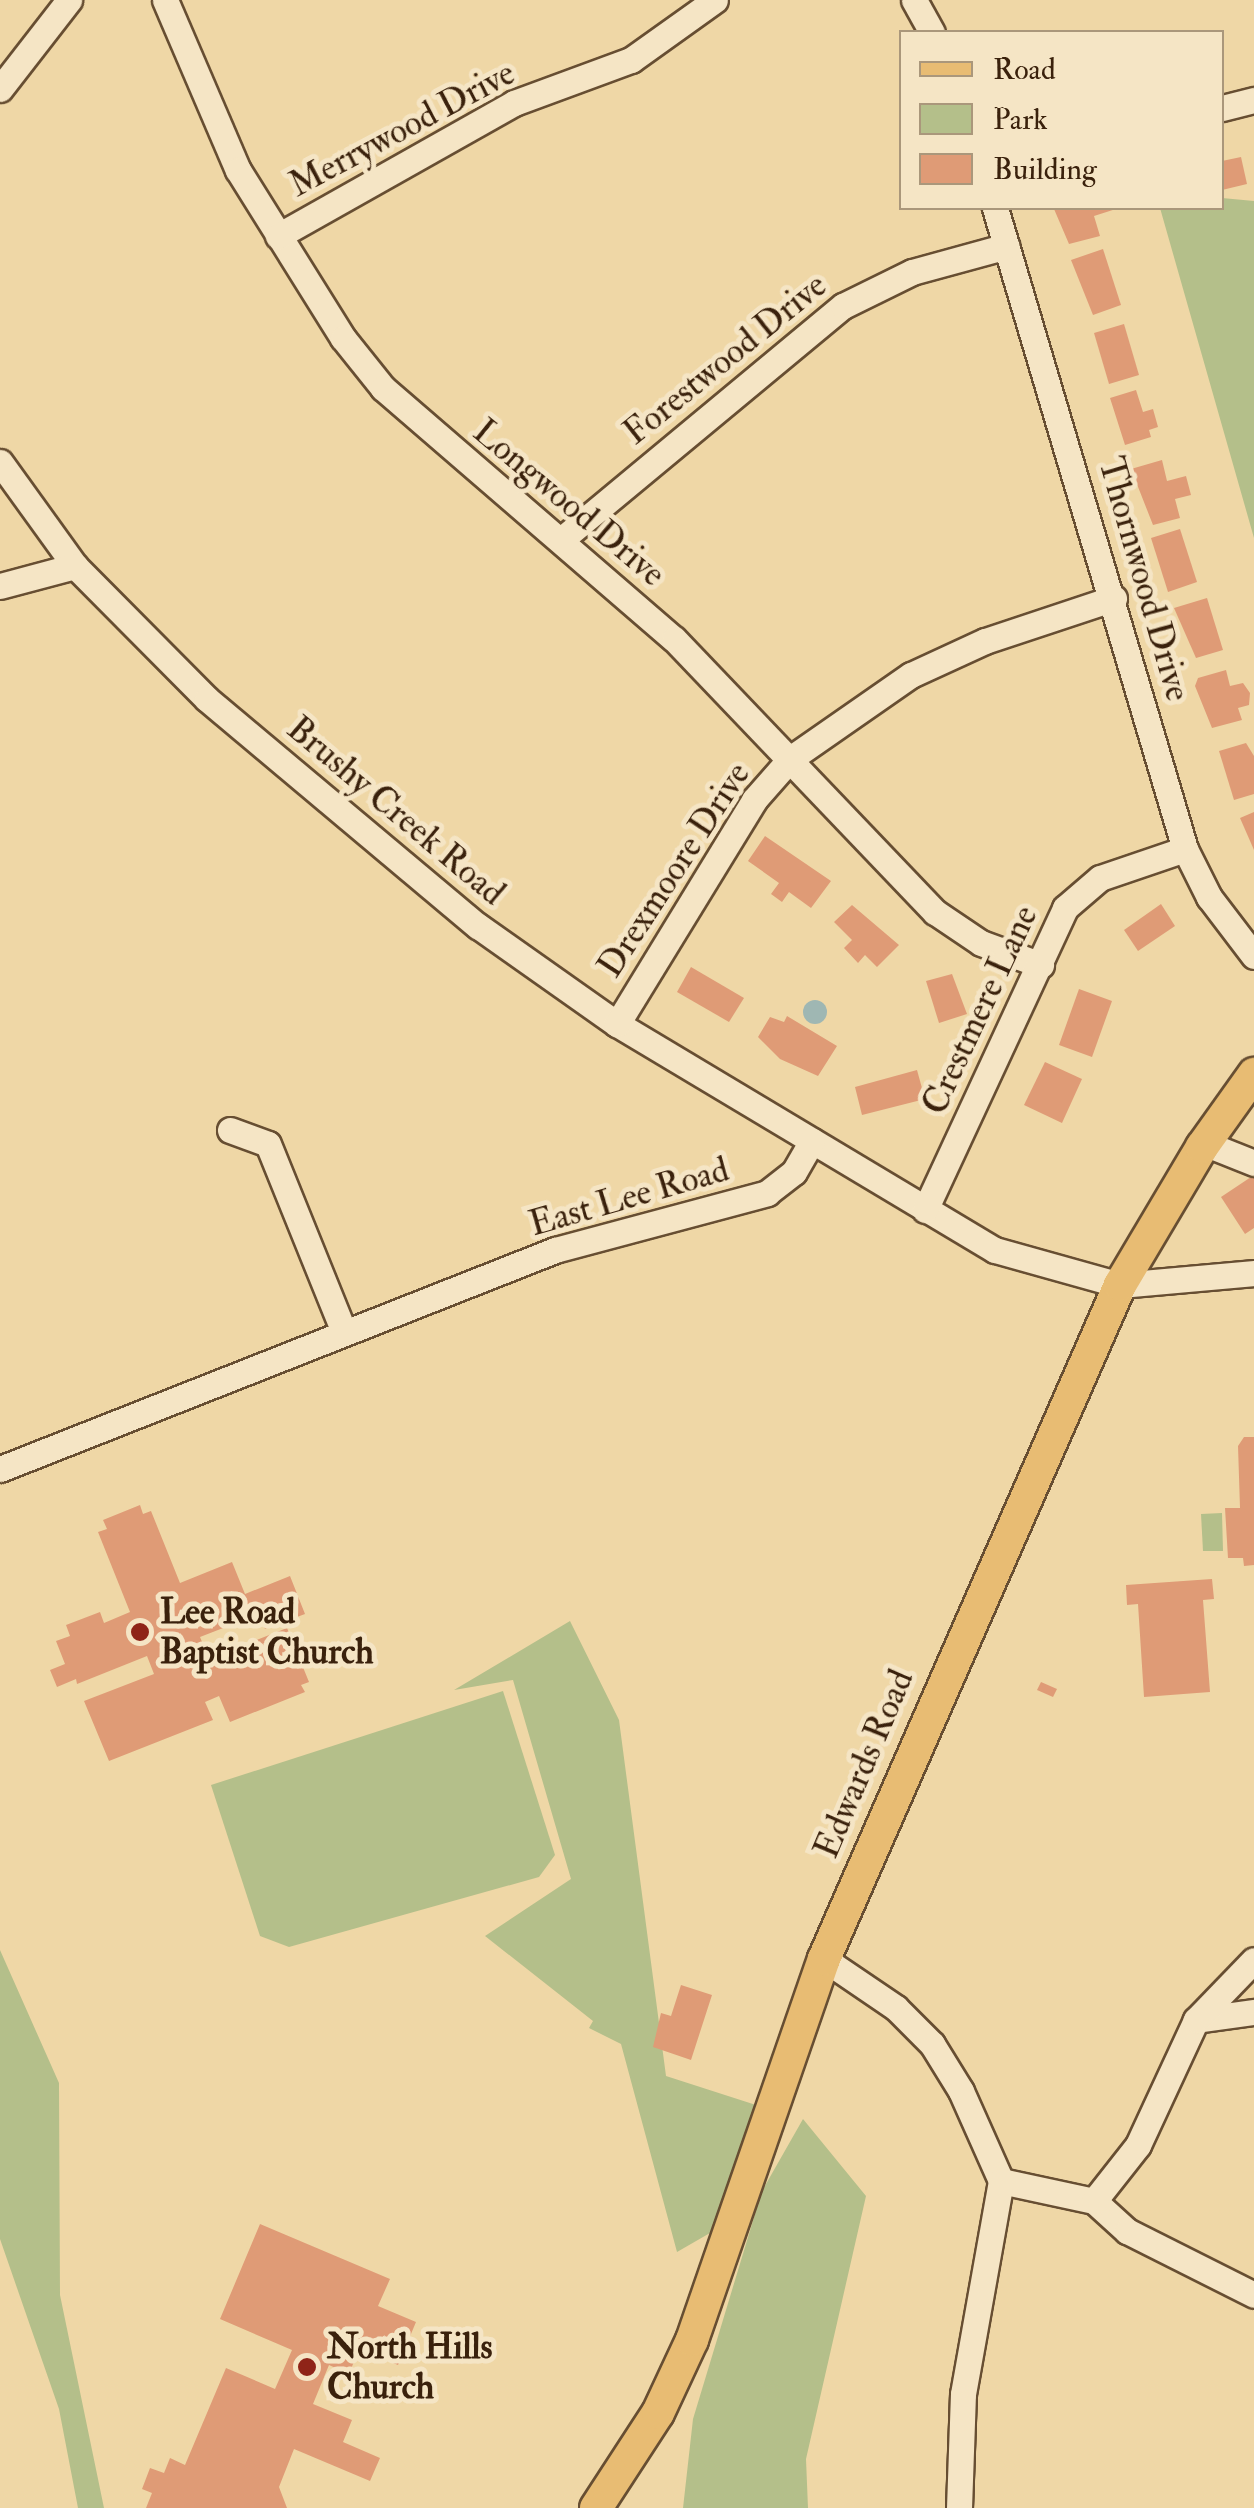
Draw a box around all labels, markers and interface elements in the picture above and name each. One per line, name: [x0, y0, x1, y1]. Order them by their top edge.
legend: [899, 30, 1224, 210]
text: Road: [993, 51, 1056, 88]
street label: Merrywood Drive: [282, 52, 522, 206]
text: Park: [993, 101, 1048, 138]
text: Building: [993, 151, 1097, 188]
street label: Forestwood Drive: [615, 264, 835, 454]
street label: Longwood Drive: [465, 411, 673, 595]
street label: Thornwood Drive: [1089, 452, 1199, 706]
street label: Brushy Creek Road: [279, 708, 513, 914]
street label: Drexmoore Drive: [589, 755, 759, 985]
street label: Crestmere Lane: [913, 899, 1047, 1121]
street label: East Lee Road: [524, 1148, 734, 1246]
place label: Lee Road Baptist Church: [160, 1591, 374, 1673]
marker: Lee Road Baptist Church: [129, 1621, 151, 1643]
street label: Edwards Road: [805, 1663, 923, 1865]
place label: North Hills Church: [327, 2326, 492, 2408]
marker: North Hills Church: [296, 2356, 318, 2378]

